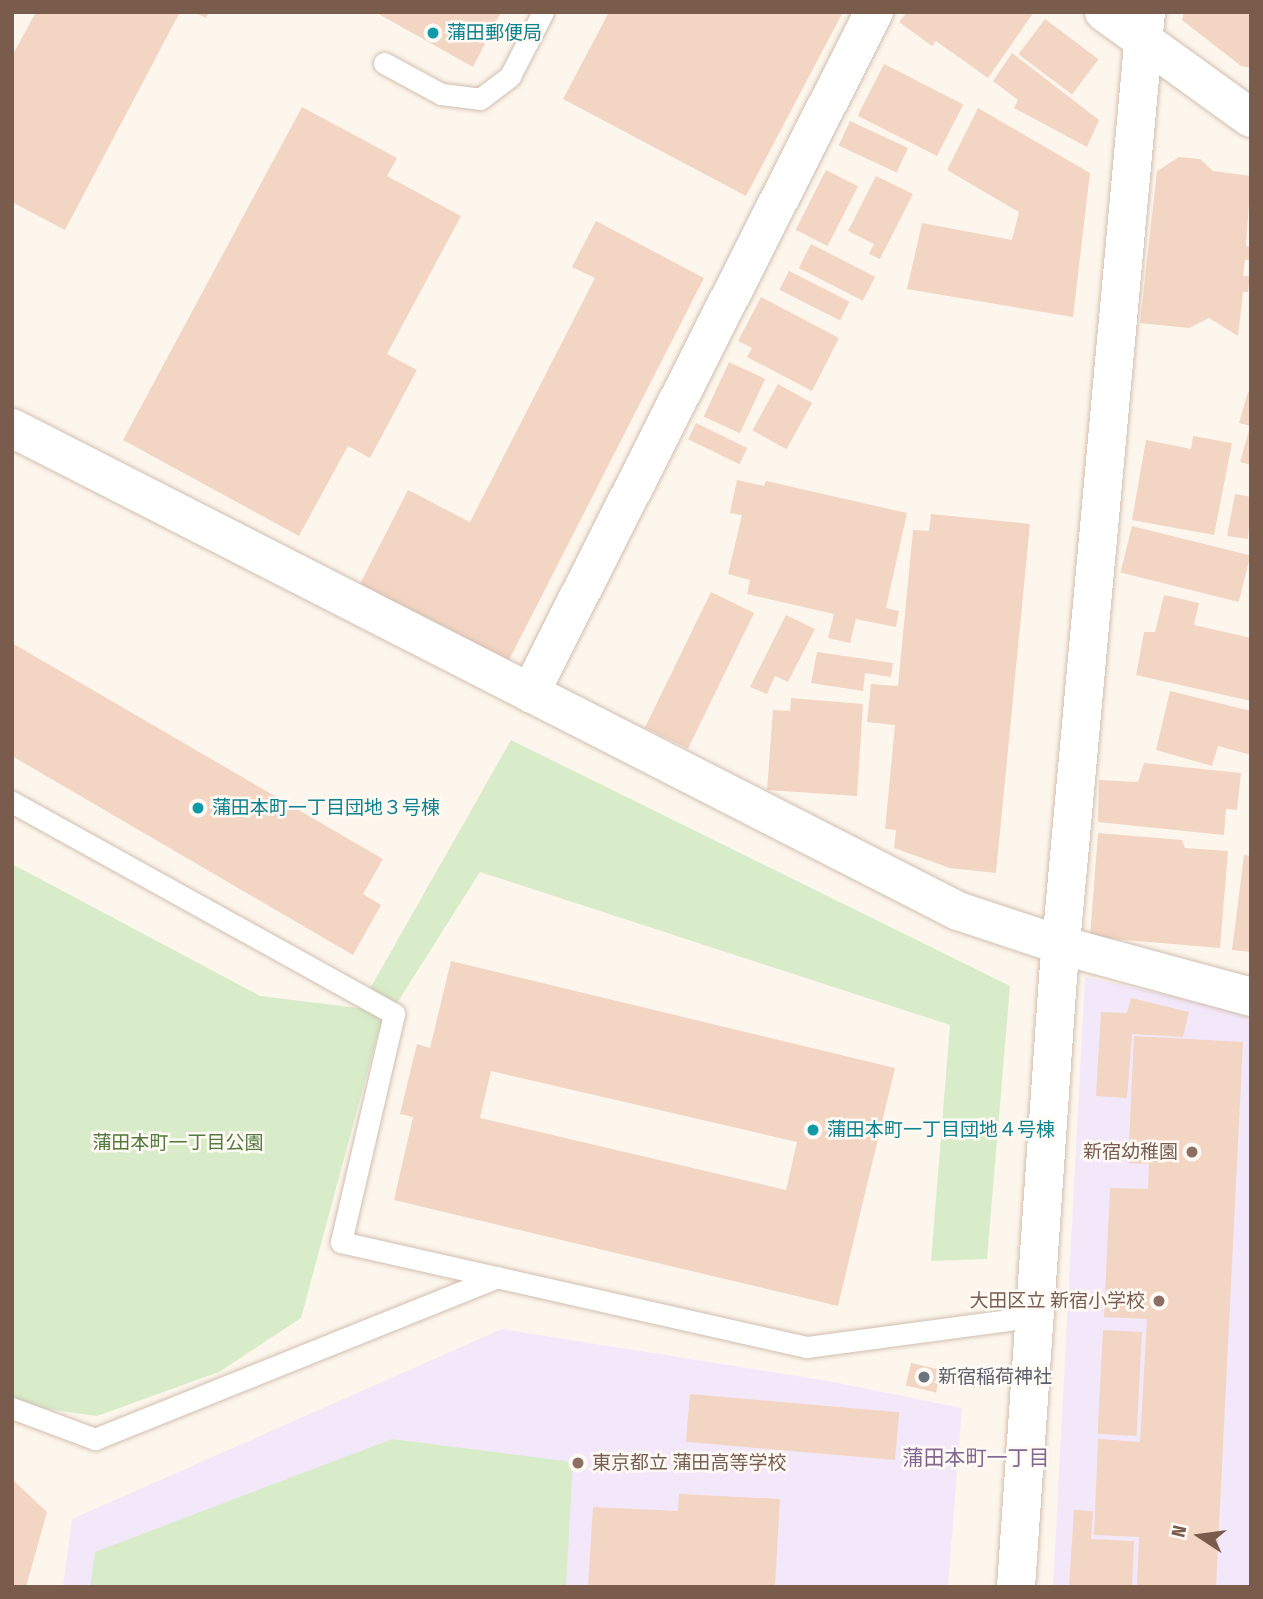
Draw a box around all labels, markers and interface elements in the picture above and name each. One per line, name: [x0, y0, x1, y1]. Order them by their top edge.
place label: 蒲田郵便局: [447, 22, 542, 44]
marker: 蒲田郵便局: [425, 25, 441, 41]
place label: 蒲田本町一丁目団地３号棟: [212, 797, 440, 819]
marker: 蒲田本町一丁目団地３号棟: [190, 800, 206, 816]
place label: 蒲田本町一丁目団地４号棟: [827, 1119, 1055, 1141]
marker: 蒲田本町一丁目団地４号棟: [805, 1122, 821, 1138]
park label: 蒲田本町一丁目公園: [93, 1132, 263, 1154]
place label: 新宿幼稚園: [1083, 1141, 1178, 1163]
marker: 新宿幼稚園: [1184, 1144, 1200, 1160]
place label: 大田区立 新宿小学校: [970, 1290, 1145, 1312]
marker: 大田区立 新宿小学校: [1151, 1293, 1167, 1309]
place label: 新宿稲荷神社: [938, 1366, 1052, 1388]
marker: 新宿稲荷神社: [916, 1369, 932, 1385]
district label: 蒲田本町一丁目: [903, 1445, 1049, 1471]
place label: 東京都立 蒲田高等学校: [592, 1452, 786, 1474]
marker: 東京都立 蒲田高等学校: [570, 1455, 586, 1471]
north arrow: [1165, 1501, 1235, 1571]
text: N: [1167, 1523, 1192, 1539]

